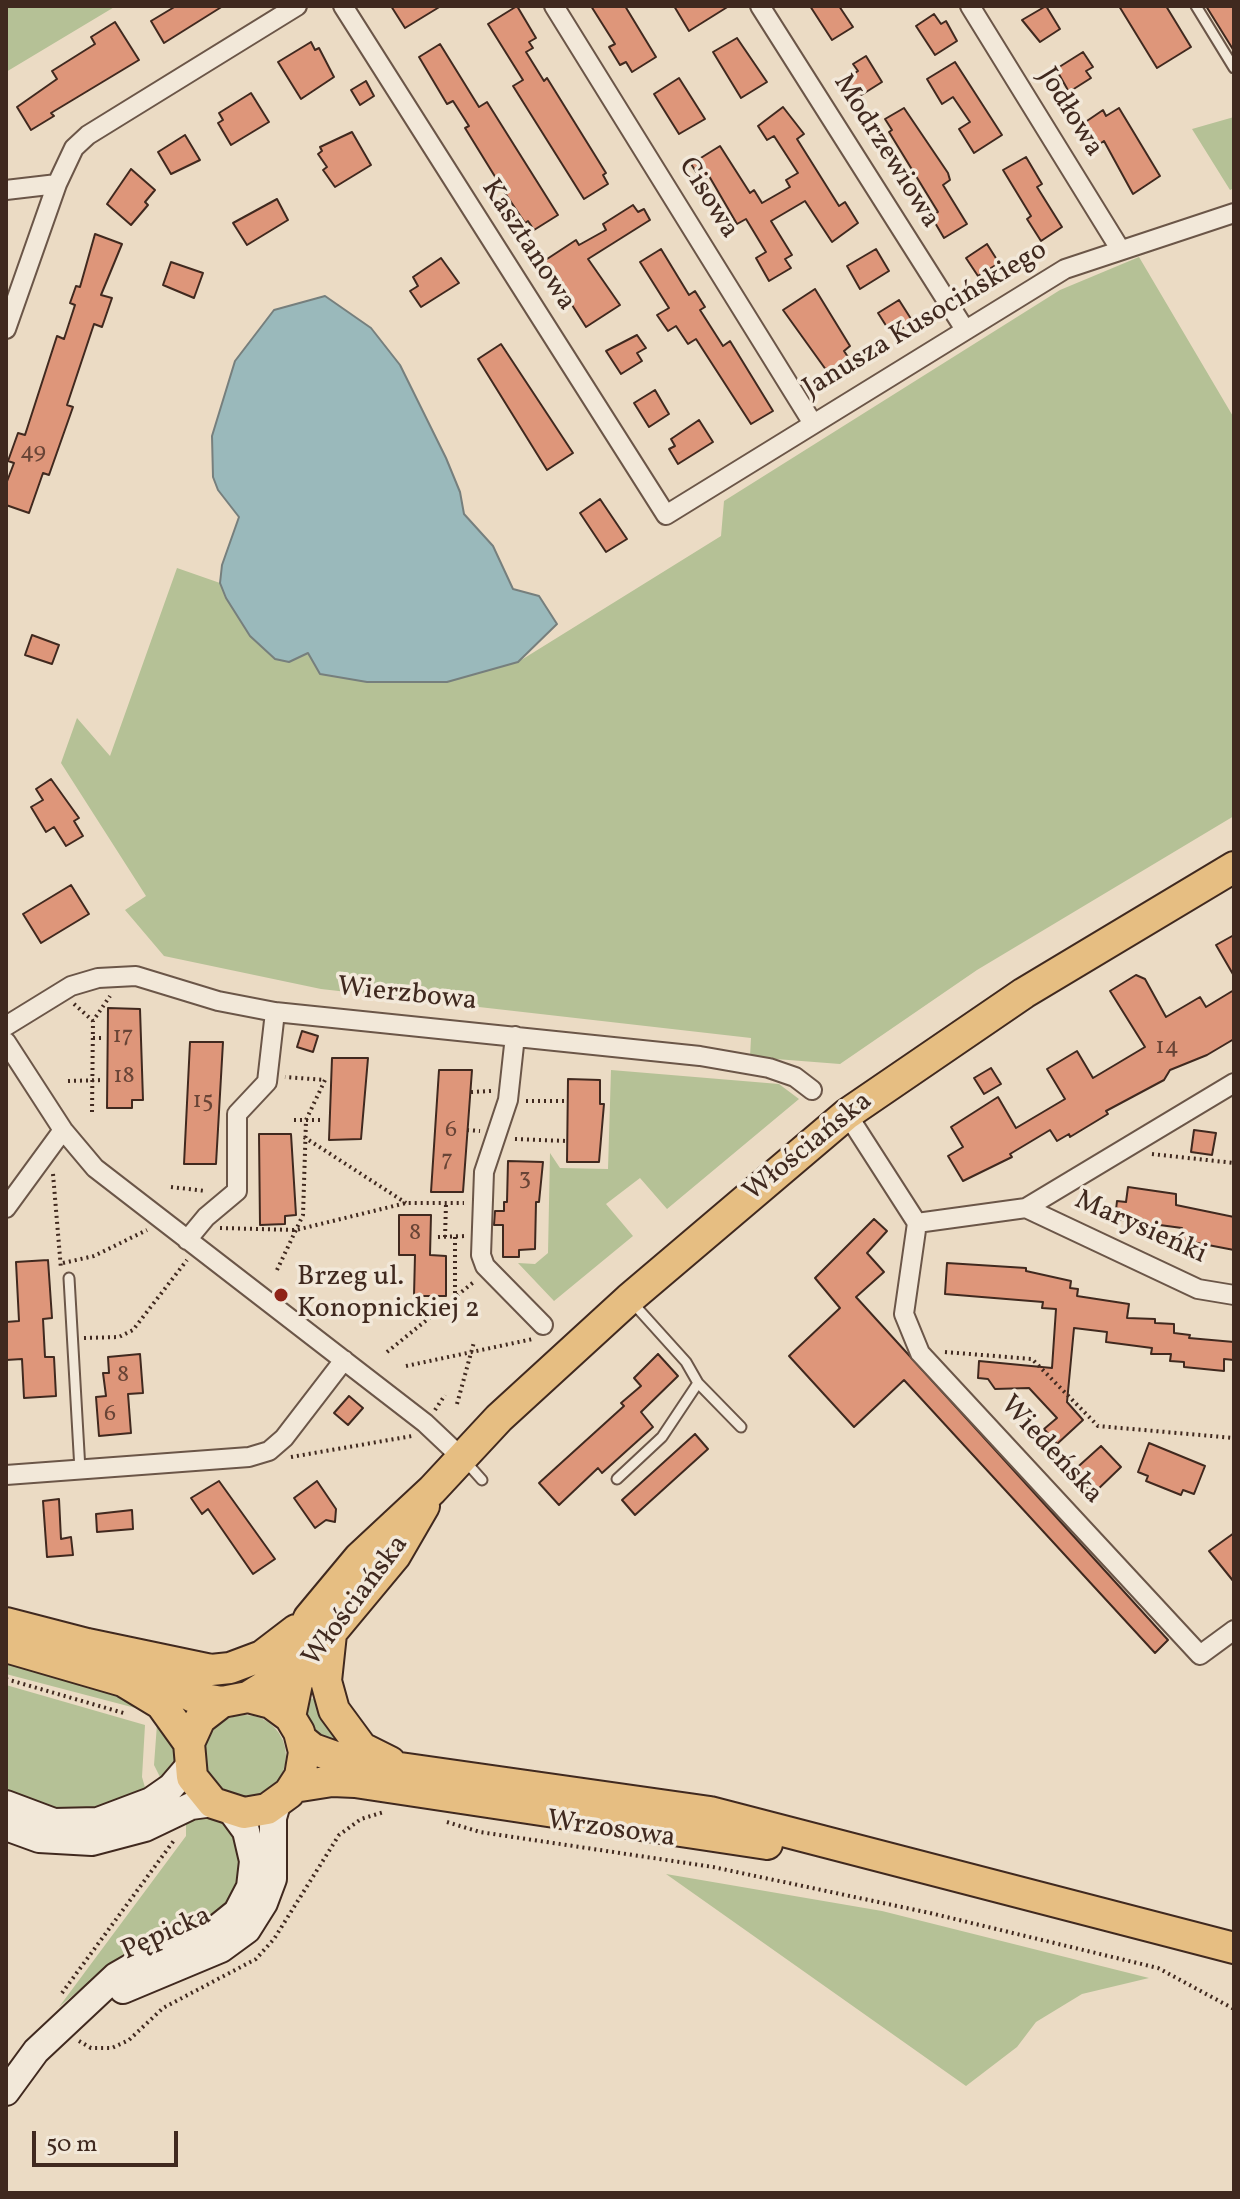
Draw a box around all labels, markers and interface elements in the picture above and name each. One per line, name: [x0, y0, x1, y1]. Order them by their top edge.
street label: Jodłowa: [1029, 62, 1109, 164]
street label: Modrzewiowa: [824, 69, 946, 235]
street label: Cisowa: [669, 152, 745, 246]
street label: Kasztanowa: [472, 174, 582, 318]
street label: Janusza Kusocińskiego: [798, 235, 1054, 407]
house number: 49: [20, 440, 46, 468]
street label: Wierzbowa: [336, 972, 478, 1020]
house number: 17: [113, 1024, 133, 1052]
house number: 14: [1155, 1035, 1179, 1063]
house number: 18: [113, 1064, 135, 1092]
street label: Włościańska: [738, 1086, 880, 1210]
house number: 15: [193, 1089, 213, 1117]
house number: 6: [445, 1118, 457, 1146]
house number: 7: [441, 1148, 453, 1176]
house number: 3: [519, 1166, 531, 1194]
street label: Marysieńki: [1069, 1185, 1211, 1273]
house number: 8: [409, 1221, 421, 1249]
place label: Brzeg ul. Konopnickiej 2: [297, 1262, 480, 1328]
marker: Brzeg ul. Konopnickiej 2: [272, 1286, 290, 1304]
house number: 8: [117, 1363, 129, 1391]
street label: Wiedeńska: [991, 1390, 1109, 1512]
house number: 6: [104, 1402, 116, 1430]
street label: Włościańska: [297, 1530, 417, 1674]
street label: Wrzosowa: [545, 1805, 677, 1857]
street label: Pępicka: [117, 1900, 217, 1970]
scale bar: [36, 2115, 182, 2165]
text: 50 m: [46, 2128, 98, 2162]

